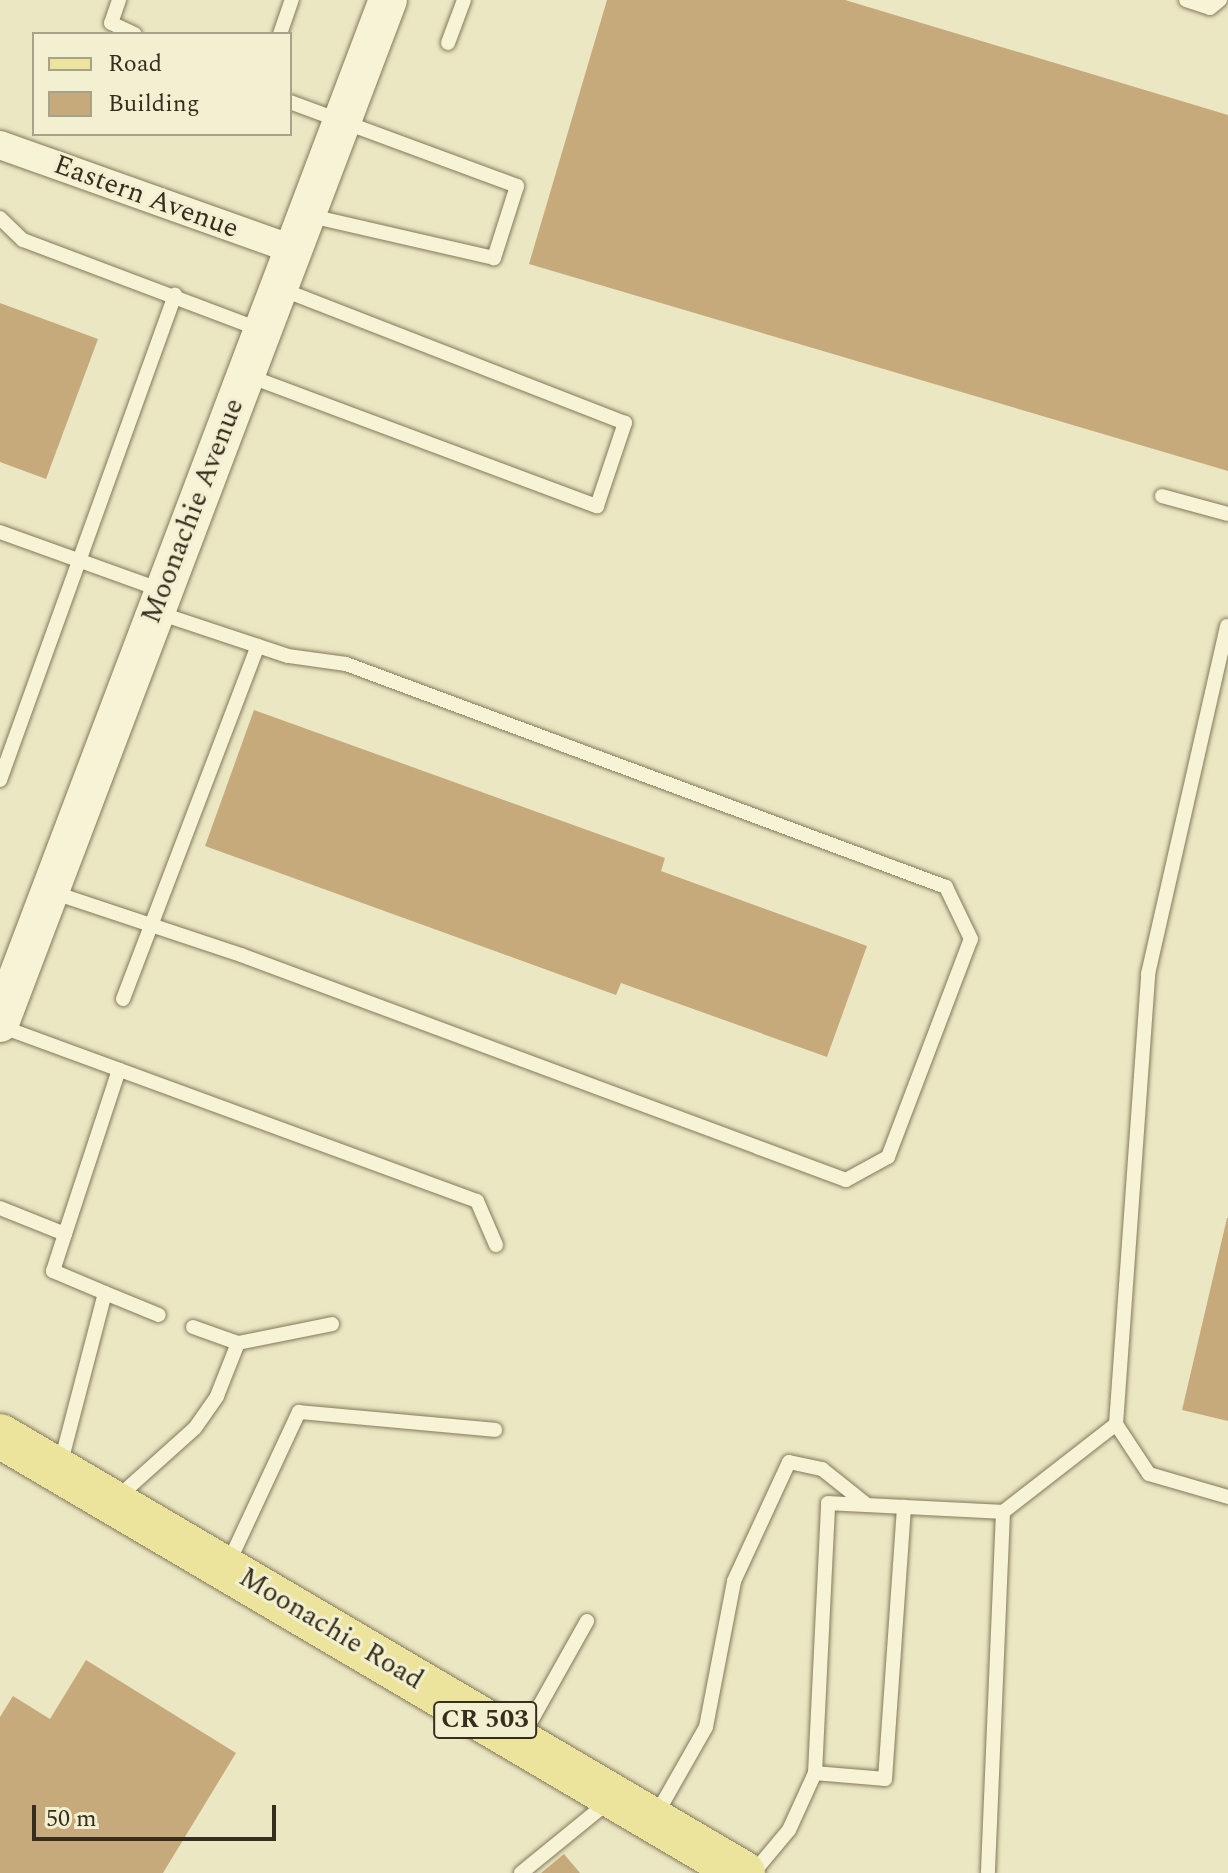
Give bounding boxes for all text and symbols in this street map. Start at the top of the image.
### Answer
legend [32,32,292,136]
text: Road [108,46,162,82]
text: Building [108,86,200,122]
street label: Eastern Avenue [49,148,243,246]
street label: Moonachie Avenue [135,394,251,628]
street label: Moonachie Road [233,1561,429,1697]
road number: CR 503 [433,1698,537,1742]
scale bar [36,1789,280,1839]
text: 50 m [46,1801,97,1837]

